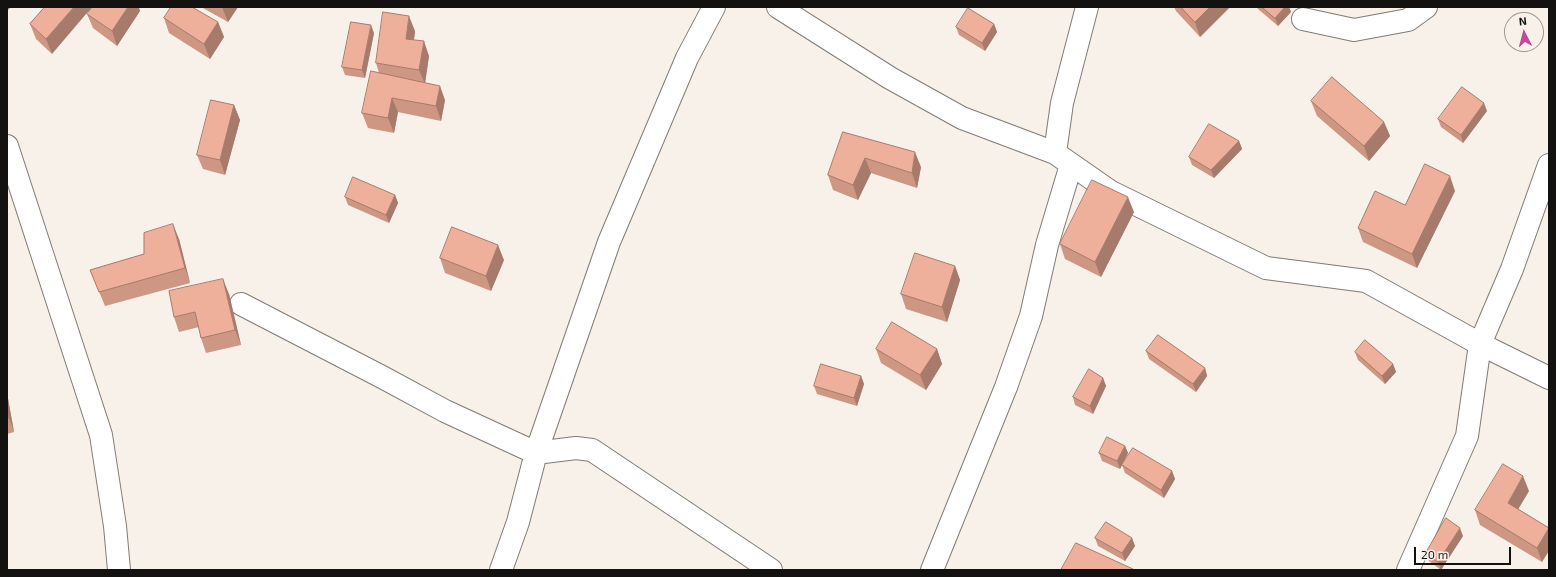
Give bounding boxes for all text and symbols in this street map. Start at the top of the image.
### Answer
north arrow [1504,12,1544,52]
text: N [1518,14,1527,27]
scale bar [1416,539,1513,565]
text: 20 m [1421,547,1448,561]

